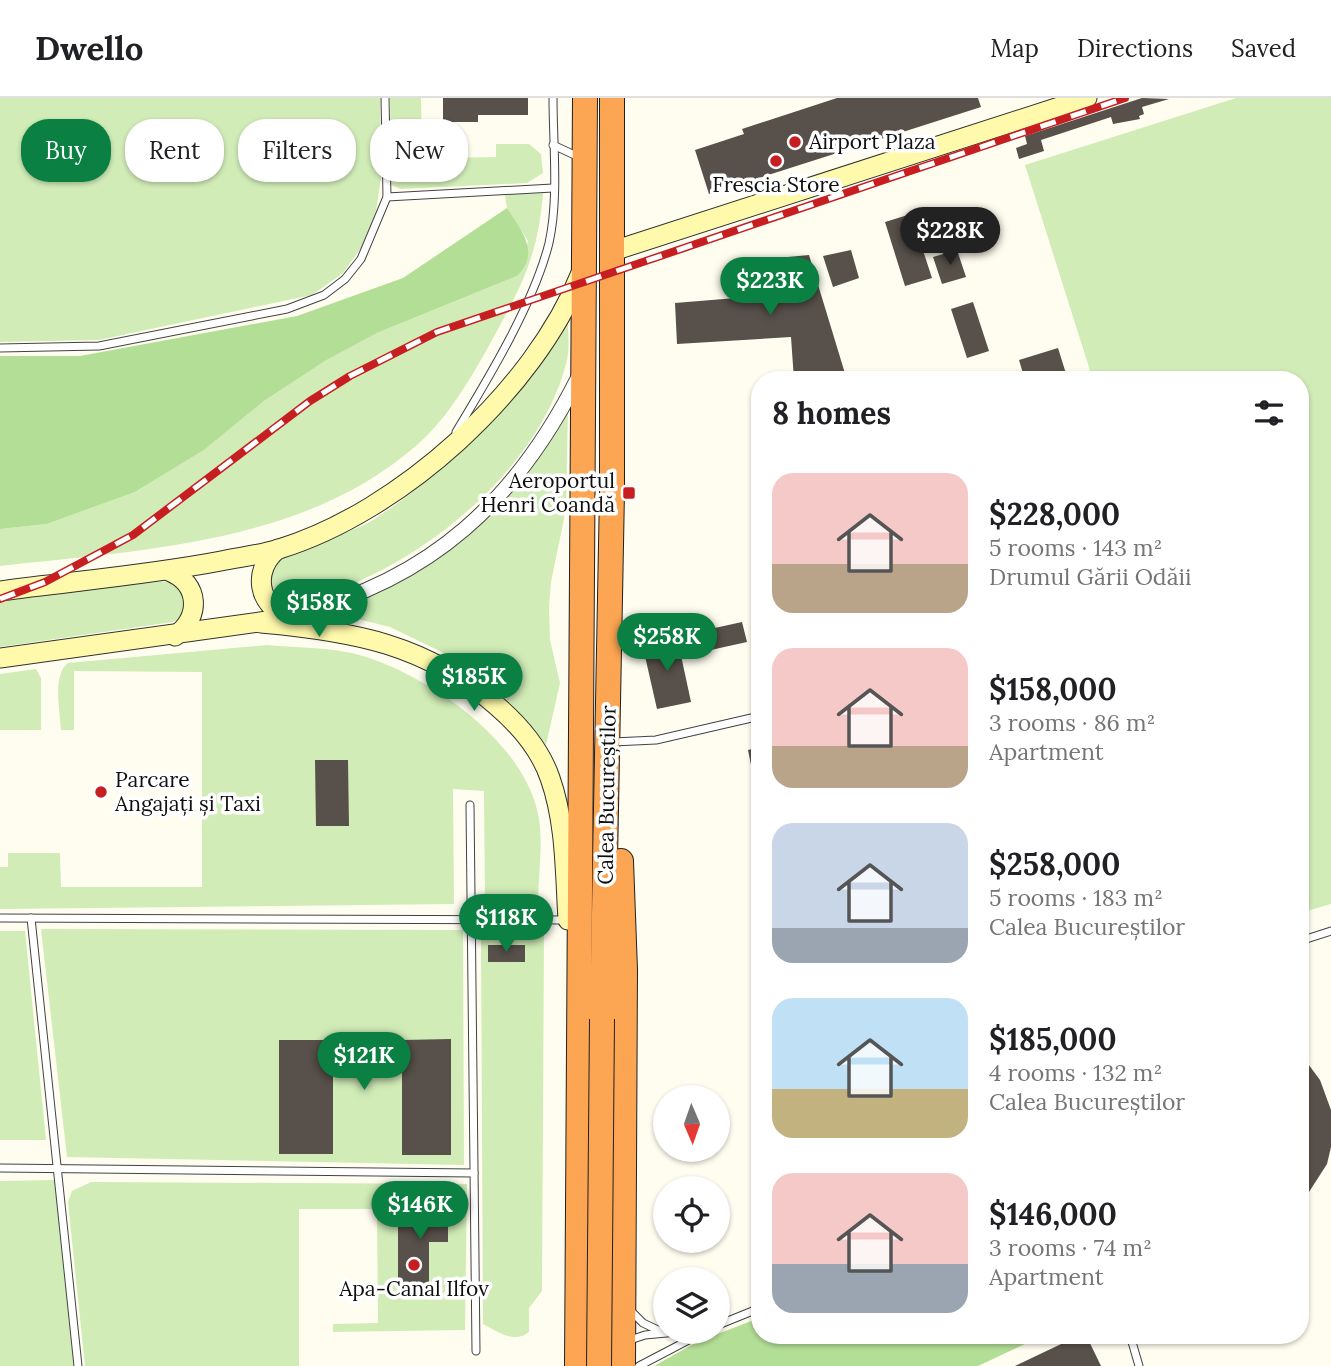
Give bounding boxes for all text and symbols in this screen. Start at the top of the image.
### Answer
text: Dwello [35,27,144,69]
text: Map [990,33,1039,64]
text: Directions [1077,33,1193,64]
text: Saved [1231,33,1296,64]
chip: Buy [21,119,111,182]
chip: Rent [125,119,224,182]
chip: Filters [238,119,356,182]
chip: New [370,119,468,182]
place label: Airport Plaza [808,128,936,155]
marker: Airport Plaza [787,134,803,150]
marker: Frescia Store [768,153,784,169]
place label: Frescia Store [712,171,840,198]
pin: $228K [901,208,999,267]
text: $228K [916,215,984,244]
pin: $223K [721,258,819,317]
text: $223K [736,265,804,294]
text: 8 homes [772,394,891,432]
icon: filters [1250,394,1288,432]
place label: Aeroportul Henri Coandă [480,467,615,518]
marker: Aeroportul Henri Coandă [621,485,637,501]
text: $228,000 [989,495,1120,533]
icon: home [828,501,912,585]
text: 5 rooms · 143 m² [989,533,1162,562]
text: Drumul Gării Odăii [989,562,1191,591]
pin: $158K [270,580,368,639]
text: $158K [287,587,351,616]
pin: $258K [618,614,716,673]
text: $258K [633,621,701,650]
pin: $185K [425,654,523,713]
text: $185K [442,661,506,690]
text: $158,000 [989,670,1116,708]
icon: home [828,676,912,760]
street label: Calea Bucureștilor [591,705,622,885]
text: 3 rooms · 86 m² [989,708,1155,737]
text: Apartment [989,737,1104,766]
place label: Parcare Angajați și Taxi [114,766,261,817]
marker: Parcare Angajați și Taxi [93,784,109,800]
text: $258,000 [989,845,1120,883]
icon: home [828,851,912,935]
text: 5 rooms · 183 m² [989,883,1163,912]
pin: $118K [457,894,555,954]
text: $118K [475,902,537,931]
text: Calea Bucureștilor [989,912,1185,941]
text: $185,000 [989,1020,1116,1058]
icon: home [828,1026,912,1110]
pin: $121K [315,1032,413,1092]
text: $121K [334,1040,394,1069]
text: 4 rooms · 132 m² [989,1058,1162,1087]
north arrow [653,1085,730,1162]
map controls [653,1085,730,1344]
text: Calea Bucureștilor [989,1087,1185,1116]
button: locate [653,1176,730,1253]
pin: $146K [371,1182,469,1241]
text: $146K [387,1189,453,1218]
text: $146,000 [989,1195,1117,1233]
icon: home [828,1201,912,1285]
text: 3 rooms · 74 m² [989,1233,1152,1262]
marker: Apa-Canal Ilfov [406,1257,422,1273]
text: Apartment [989,1262,1104,1291]
button: layers [653,1267,730,1344]
place label: Apa-Canal Ilfov [338,1275,489,1302]

